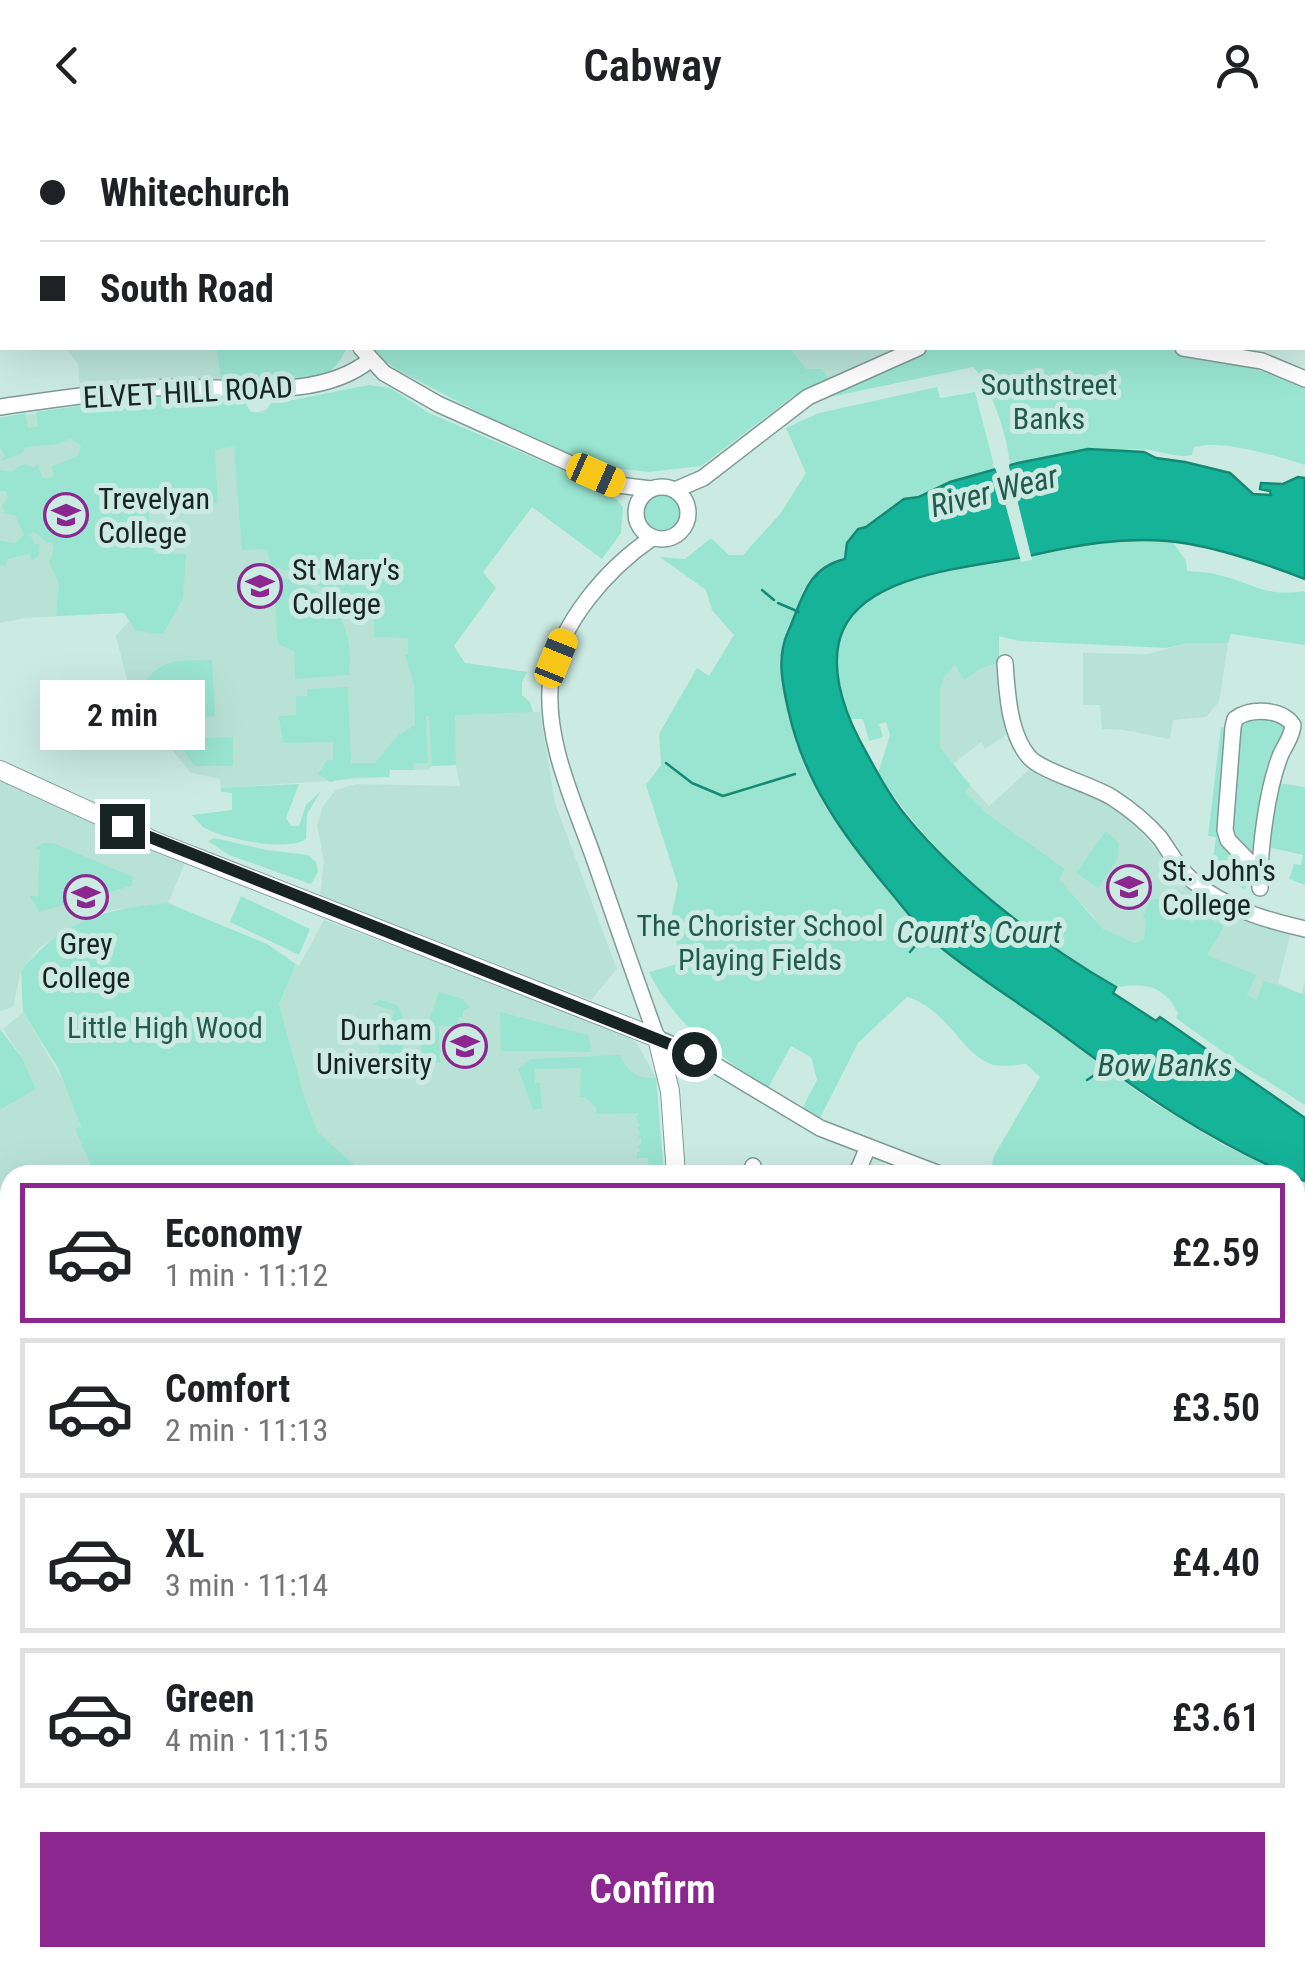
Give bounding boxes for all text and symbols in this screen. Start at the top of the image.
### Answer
icon: back [40,38,95,93]
icon: person [1210,38,1265,93]
text: Cabway [583,39,722,92]
text: Whitechurch [100,171,290,215]
text: South Road [100,267,274,311]
park label: Southstreet Banks [981,367,1117,436]
street label: ELVET HILL ROAD [82,369,294,415]
car [562,449,630,501]
water label: River Wear [926,456,1063,525]
place label: Trevelyan College [98,481,210,550]
school or university icon: Trevelyan College [43,492,89,538]
place label: St Mary's College [292,552,400,621]
school or university icon: St Mary's College [237,563,283,609]
car [531,625,581,691]
callout: 2 min [39,681,204,751]
text: 2 min [87,696,158,734]
route end [100,804,145,849]
place label: St. John's College [1162,853,1276,922]
school or university icon: St. John's College [1106,864,1152,910]
school or university icon: Grey College [63,874,109,920]
park label: The Chorister School Playing Fields [636,908,884,977]
water label: Count's Court [896,913,1063,951]
place label: Grey College [42,926,130,995]
park label: Little High Wood [67,1010,263,1045]
place label: Durham University [316,1012,432,1081]
school or university icon: Durham University [442,1023,488,1069]
route start [672,1032,717,1077]
water label: Bow Banks [1098,1046,1232,1084]
icon: car [45,1208,135,1298]
text: Economy [165,1212,302,1256]
text: £2.59 [1172,1231,1260,1275]
text: 1 min · 11:12 [165,1256,328,1294]
icon: car [45,1363,135,1453]
text: Comfort [165,1367,290,1411]
text: £3.50 [1172,1386,1260,1430]
text: 2 min · 11:13 [165,1411,328,1449]
icon: car [45,1518,135,1608]
text: XL [165,1522,204,1566]
text: £4.40 [1172,1541,1260,1585]
text: 3 min · 11:14 [165,1566,328,1604]
icon: car [45,1673,135,1763]
text: Green [165,1677,255,1721]
text: £3.61 [1172,1696,1260,1740]
text: 4 min · 11:15 [165,1721,328,1759]
button: Confirm [40,1832,1265,1947]

